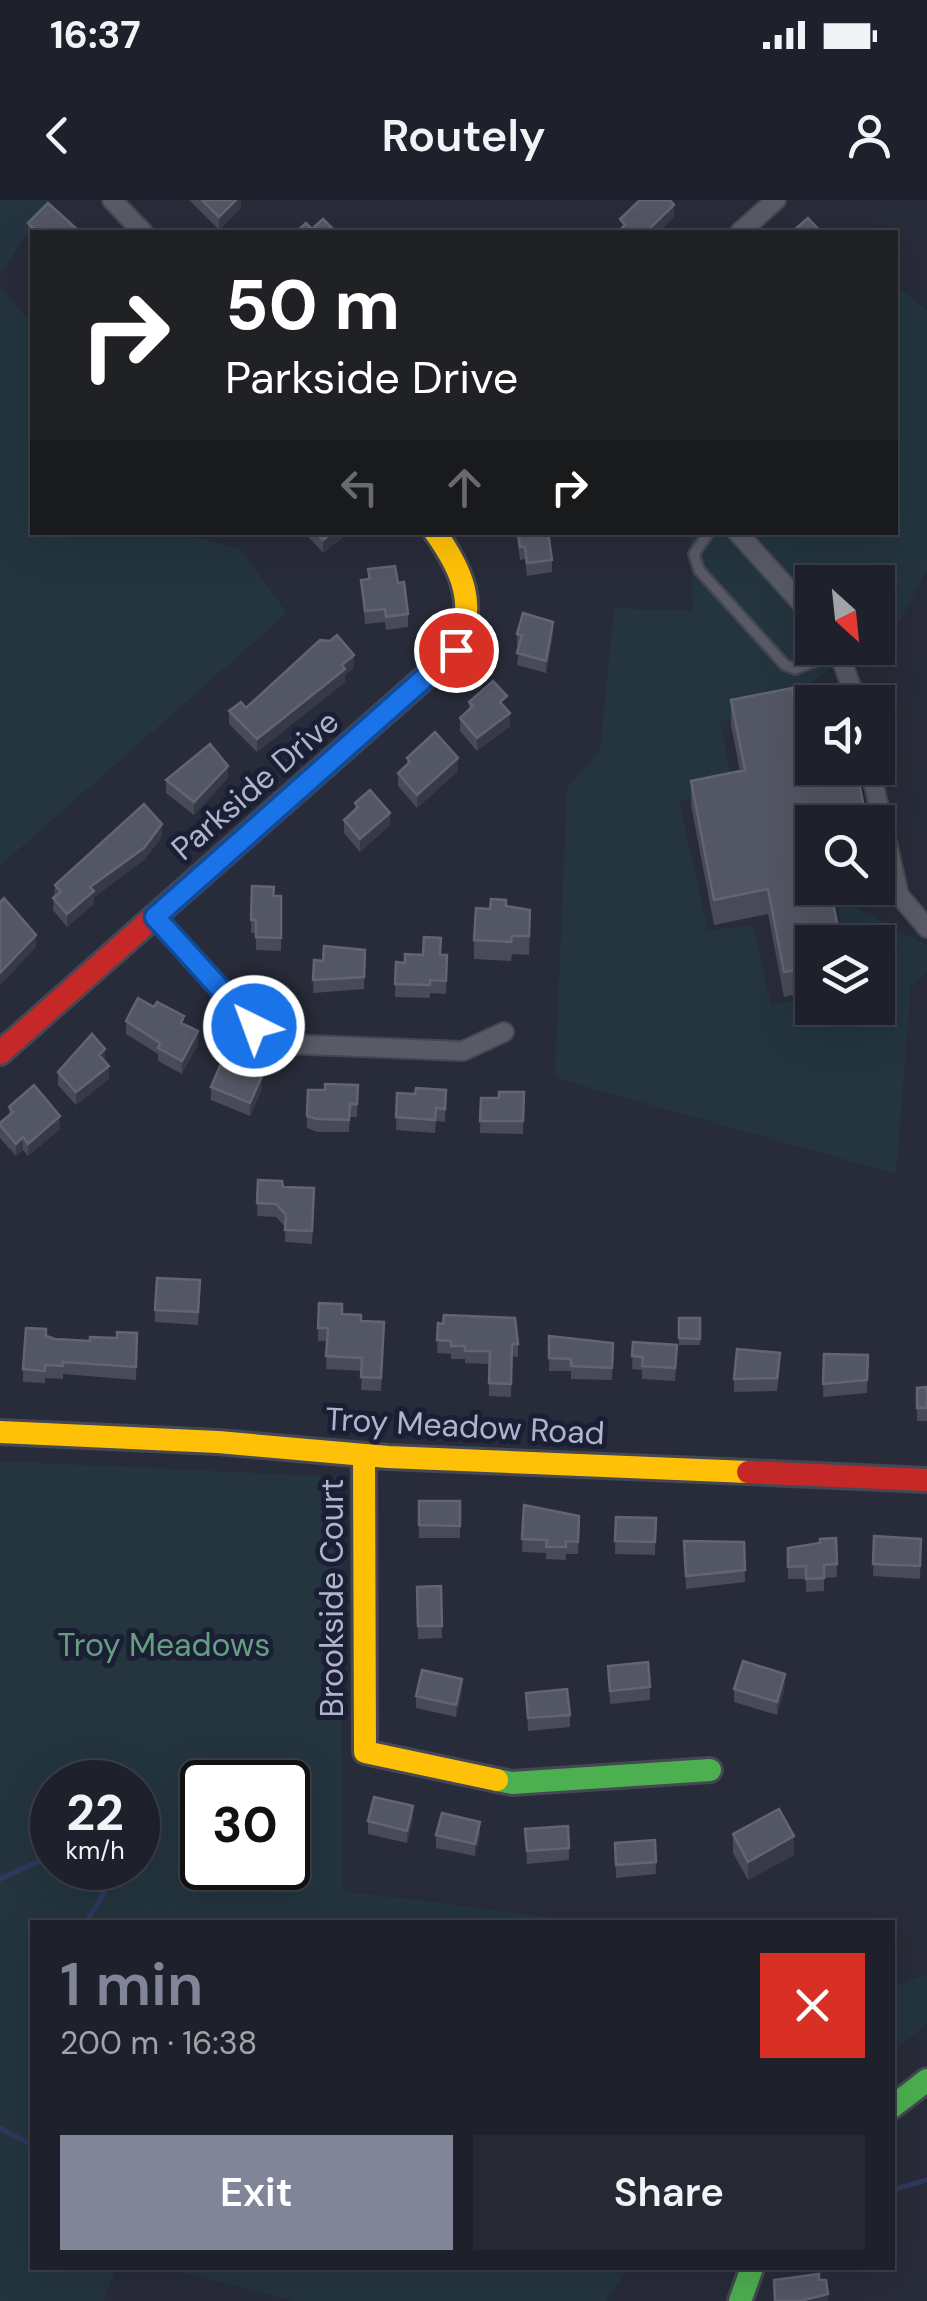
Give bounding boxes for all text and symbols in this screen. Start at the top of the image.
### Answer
text: 16:37 [50,10,141,60]
text: Routely [382,106,545,165]
icon: back [30,108,85,163]
icon: person [842,108,897,163]
text: 50 m [225,260,400,351]
icon: right [60,270,190,400]
text: Parkside Drive [225,348,518,407]
icon: left [332,460,387,515]
icon: ahead [437,460,492,515]
icon: right [542,460,597,515]
north arrow [795,565,895,665]
map controls [795,565,895,1025]
pin [414,608,499,693]
icon: arrive [429,623,484,678]
button: sound [795,685,895,785]
street label: Parkside Drive [163,701,347,869]
button: search [795,805,895,905]
button: layers [795,925,895,1025]
position arrow [202,974,306,1078]
street label: Troy Meadow Road [324,1398,606,1454]
street label: Brookside Court [311,1479,353,1717]
park label: Troy Meadows [58,1624,270,1666]
speed limit sign: 30 [180,1760,310,1890]
text: 22 [66,1780,124,1846]
text: km/h [65,1834,125,1867]
text: 1 min [60,1945,203,2024]
button: close [760,1953,865,2058]
text: 200 m · 16:38 [60,2022,257,2064]
button: Exit [60,2135,453,2250]
button: Share [473,2135,865,2250]

